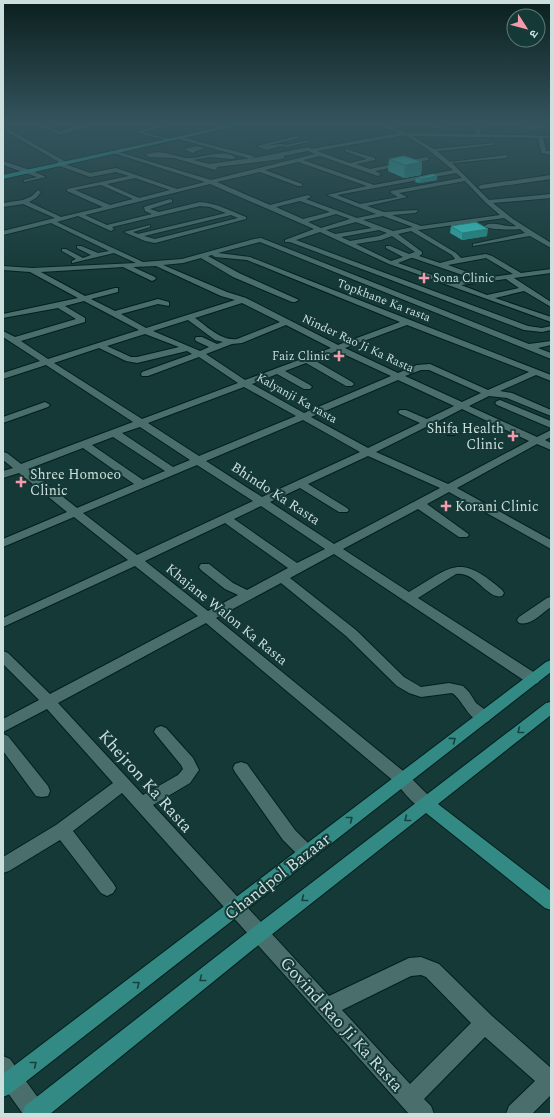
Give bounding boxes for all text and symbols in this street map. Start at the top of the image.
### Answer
north arrow [506,8,546,48]
text: उ [525,26,542,42]
place label: Sona Clinic [433,269,495,288]
marker: Sona Clinic [418,272,430,284]
street label: Topkhane Ka rasta [334,274,434,327]
street label: Ninder Rao Ji Ka Rasta [299,309,417,378]
place label: Faiz Clinic [272,347,330,366]
marker: Faiz Clinic [333,350,345,362]
street label: Kalyanji Ka rasta [253,368,341,429]
place label: Shifa Health Clinic [427,418,504,455]
marker: Shifa Health Clinic [507,430,519,442]
street label: Bhindo Ka Rasta [227,457,325,530]
place label: Shree Homoeo Clinic [30,464,121,501]
marker: Shree Homoeo Clinic [15,476,27,488]
place label: Korani Clinic [455,496,539,517]
marker: Korani Clinic [440,500,452,512]
street label: Khajane Walon Ka Rasta [161,558,292,670]
street label: Khejron Ka Rasta [92,724,199,840]
one-way arrow [518,726,525,733]
one-way arrow [449,737,456,744]
one-way arrow [404,815,411,822]
one-way arrow [346,817,353,824]
street label: Chandpol Bazaar [219,827,337,927]
one-way arrow [302,894,309,901]
street label: Govind Rao Ji Ka Rasta [273,951,410,1099]
one-way arrow [199,975,206,982]
one-way arrow [132,982,139,989]
one-way arrow [29,1061,36,1068]

